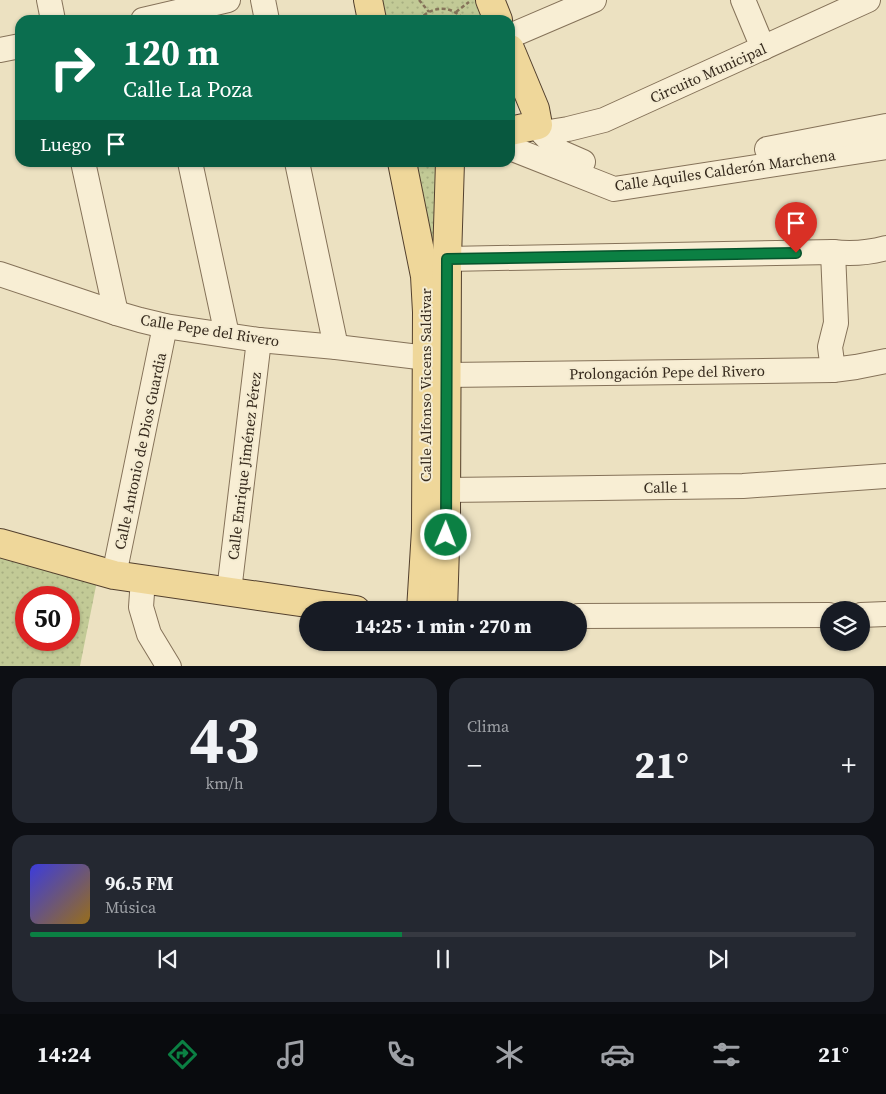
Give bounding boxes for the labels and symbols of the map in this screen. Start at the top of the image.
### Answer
street label: Circuito Municipal [647,38,770,108]
street label: Calle Aquiles Calderón Marchena [613,144,837,196]
pin [775,202,817,253]
street label: Calle Alfonso Vicens Saldivar [415,287,436,482]
street label: Calle Pepe del Rivero [139,309,281,351]
street label: Calle Antonio de Dios Guardia [109,350,171,551]
street label: Prolongación Pepe del Rivero [569,360,765,384]
street label: Calle Enrique Jiménez Pérez [222,371,266,561]
street label: Calle 1 [643,476,689,498]
position arrow [419,508,471,560]
speed limit sign: 50 [15,586,80,651]

